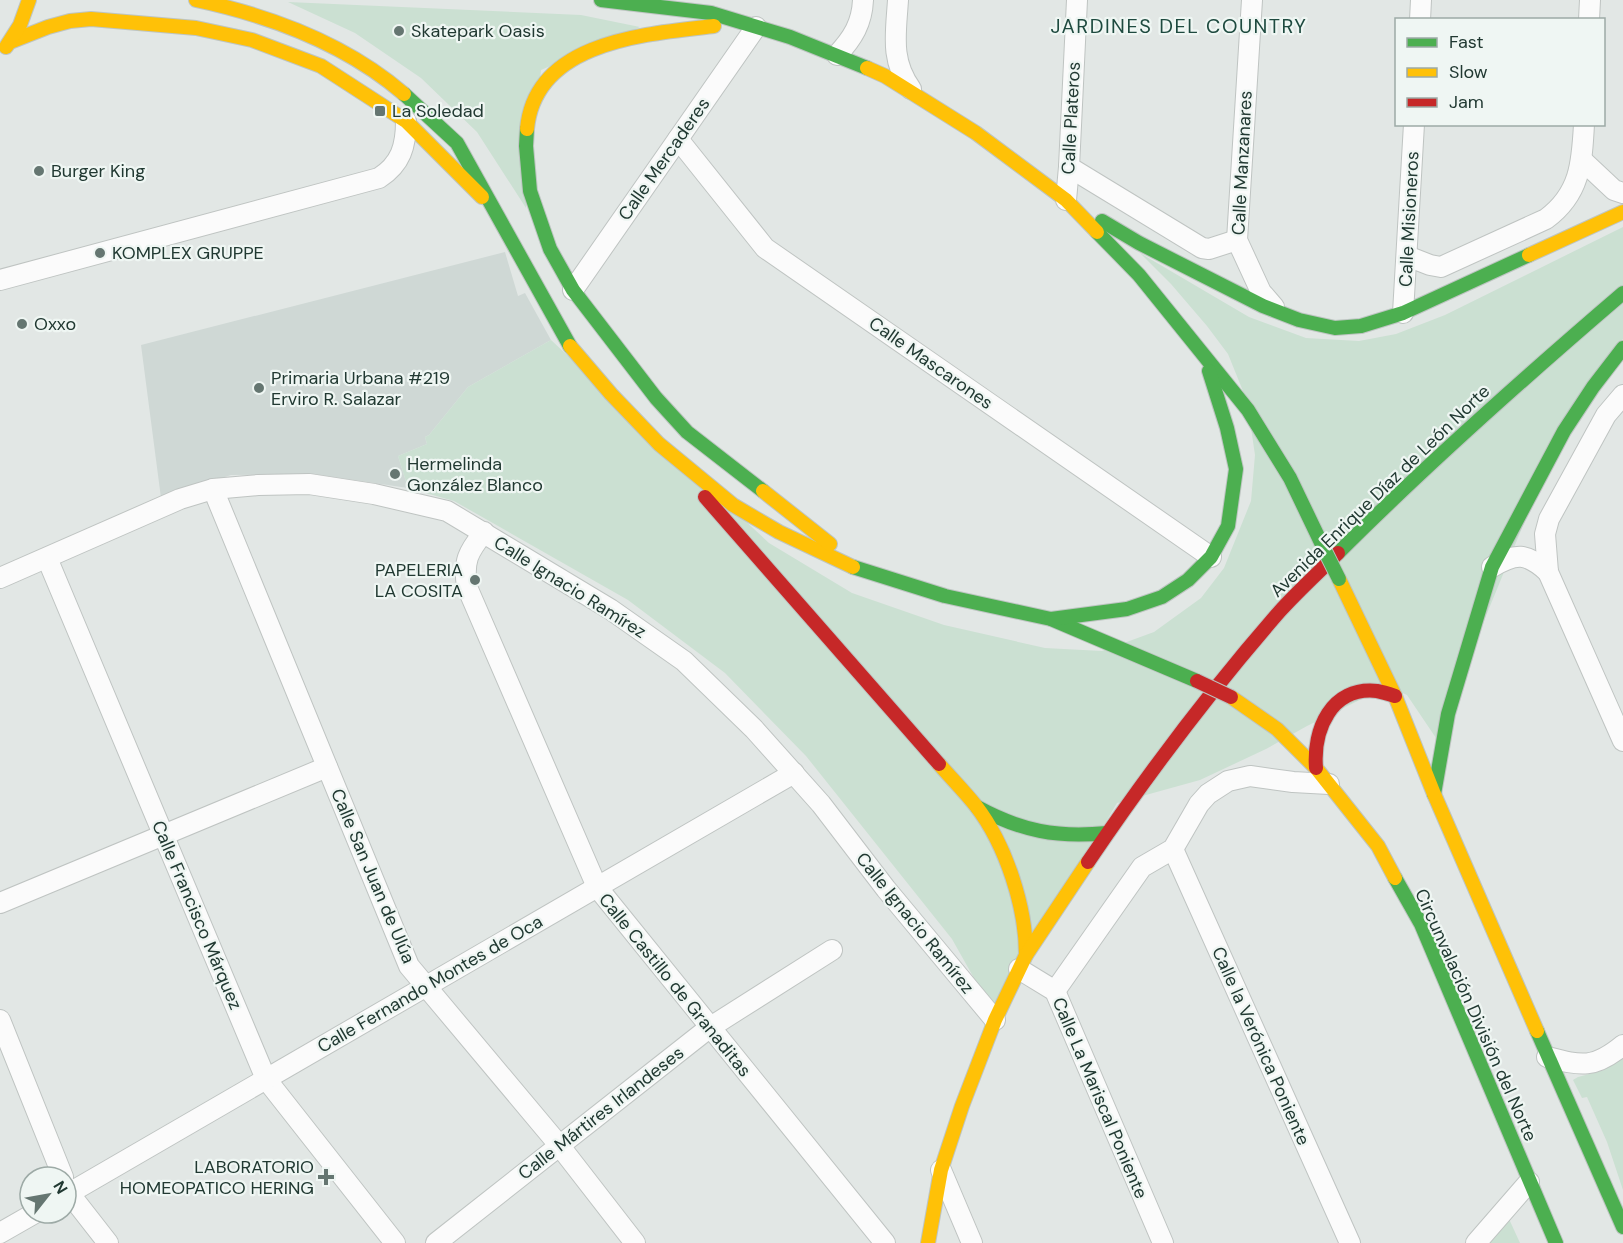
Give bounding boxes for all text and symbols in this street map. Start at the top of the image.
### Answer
district label: JARDINES DEL COUNTRY [1051,13,1307,39]
legend [1395,18,1605,126]
place label: Skatepark Oasis [411,19,545,43]
marker: Skatepark Oasis [392,24,406,38]
text: Fast [1449,30,1484,54]
text: Slow [1449,60,1488,84]
street label: Calle Plateros [1056,61,1086,175]
street label: Calle Manzanares [1226,90,1258,236]
text: Jam [1449,90,1484,114]
street label: Calle Mercaderes [613,93,715,225]
place label: La Soledad [392,99,484,123]
marker: La Soledad [373,104,387,118]
street label: Calle Misioneros [1393,151,1425,287]
place label: Burger King [51,159,145,183]
marker: Burger King [32,164,46,178]
place label: KOMPLEX GRUPPE [112,241,264,265]
marker: KOMPLEX GRUPPE [93,246,107,260]
street label: Calle Mascarones [864,311,998,415]
place label: Oxxo [34,312,76,336]
marker: Oxxo [15,317,29,331]
place label: Primaria Urbana #219 Erviro R. Salazar [271,366,450,411]
street label: Avenida Enrique Díaz de León Norte [1265,379,1495,603]
marker: Primaria Urbana #219 Erviro R. Salazar [252,381,266,395]
place label: Hermelinda González Blanco [407,452,543,497]
marker: Hermelinda González Blanco [388,467,402,481]
street label: Calle Ignacio Ramírez [489,530,651,644]
place label: PAPELERIA LA COSITA [375,558,463,603]
marker: PAPELERIA LA COSITA [468,573,482,587]
street label: Calle San Juan de Ulúa [325,785,421,967]
street label: Calle Francisco Márquez [146,817,248,1013]
street label: Calle Ignacio Ramírez [851,847,979,999]
street label: Circunvalación División del Norte [1409,885,1543,1145]
street label: Calle Castillo de Granaditas [593,888,757,1082]
street label: Calle Fernando Montes de Oca [313,910,547,1058]
street label: Calle la Verónica Poniente [1206,943,1316,1149]
street label: Calle La Mariscal Poniente [1047,994,1153,1202]
street label: Calle Mártires Irlandeses [513,1041,689,1185]
place label: LABORATORIO HOMEOPATICO HERING [120,1155,314,1200]
north arrow [18,1165,78,1225]
marker: LABORATORIO HOMEOPATICO HERING [319,1170,333,1184]
text: N [48,1177,72,1198]

